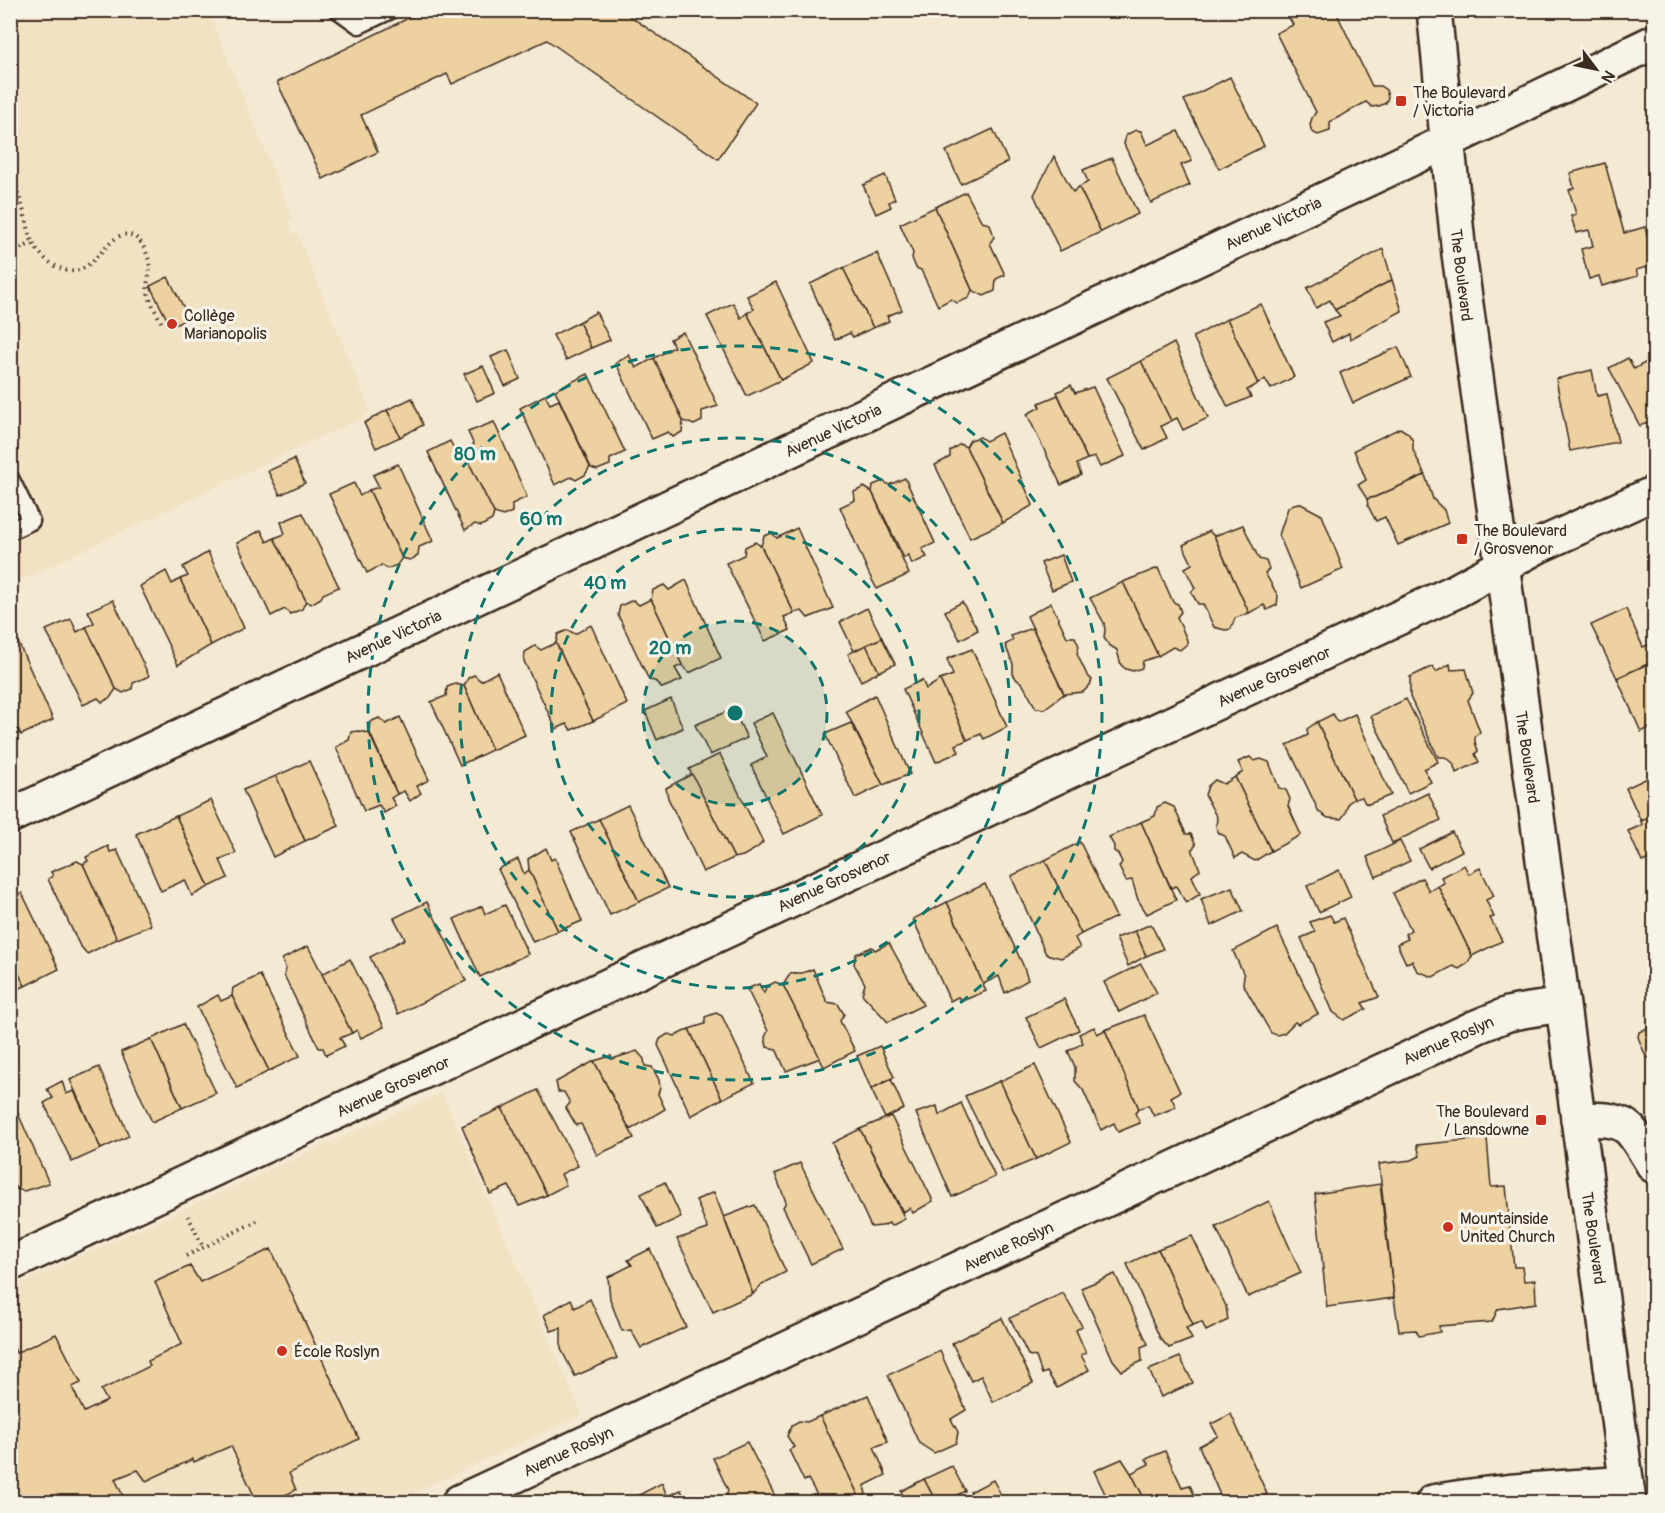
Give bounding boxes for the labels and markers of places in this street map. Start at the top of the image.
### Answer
place label: The Boulevard / Victoria [1413,83,1506,121]
marker: The Boulevard / Victoria [1394,94,1408,108]
place label: Collège Marianopolis [184,306,267,344]
marker: Collège Marianopolis [165,317,179,331]
place label: The Boulevard / Grosvenor [1474,521,1567,559]
marker: The Boulevard / Grosvenor [1455,532,1469,546]
centre of rings [725,703,745,723]
place label: The Boulevard / Lansdowne [1436,1102,1529,1140]
marker: The Boulevard / Lansdowne [1534,1113,1548,1127]
place label: Mountainside United Church [1460,1209,1555,1247]
marker: Mountainside United Church [1441,1220,1455,1234]
place label: École Roslyn [294,1342,380,1362]
marker: École Roslyn [275,1344,289,1358]

